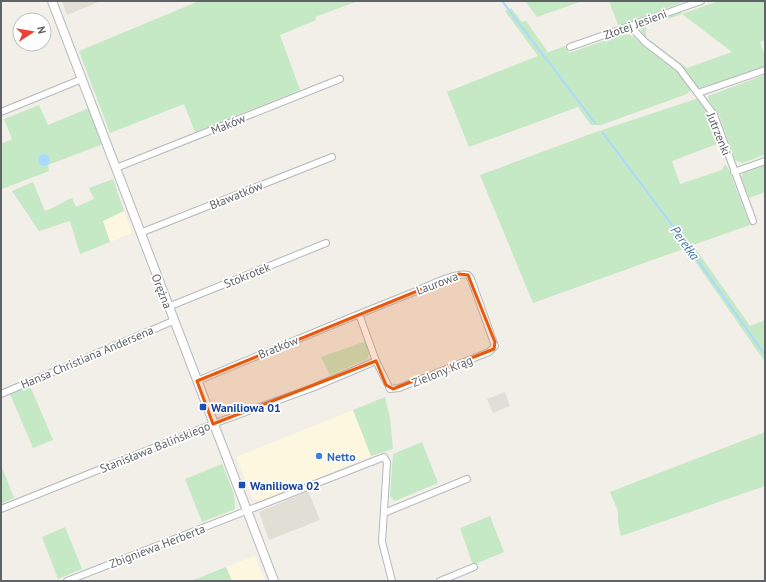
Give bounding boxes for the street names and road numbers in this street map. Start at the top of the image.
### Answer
street label: Złotej Jesieni [601,6,669,42]
street label: Jutrzenki [703,109,734,158]
street label: Maków [208,110,248,138]
street label: Bławatków [207,177,265,212]
street label: Stokrotek [222,259,273,291]
street label: Laurowa [414,268,460,298]
street label: Orężna [149,271,175,311]
street label: Hansa Christiana Andersena [18,322,156,392]
street label: Bratków [256,332,300,362]
street label: Zielony Krąg [409,352,475,390]
street label: Stanisława Balińskiego [98,418,212,476]
street label: Zbigniewa Herberta [107,521,207,571]

